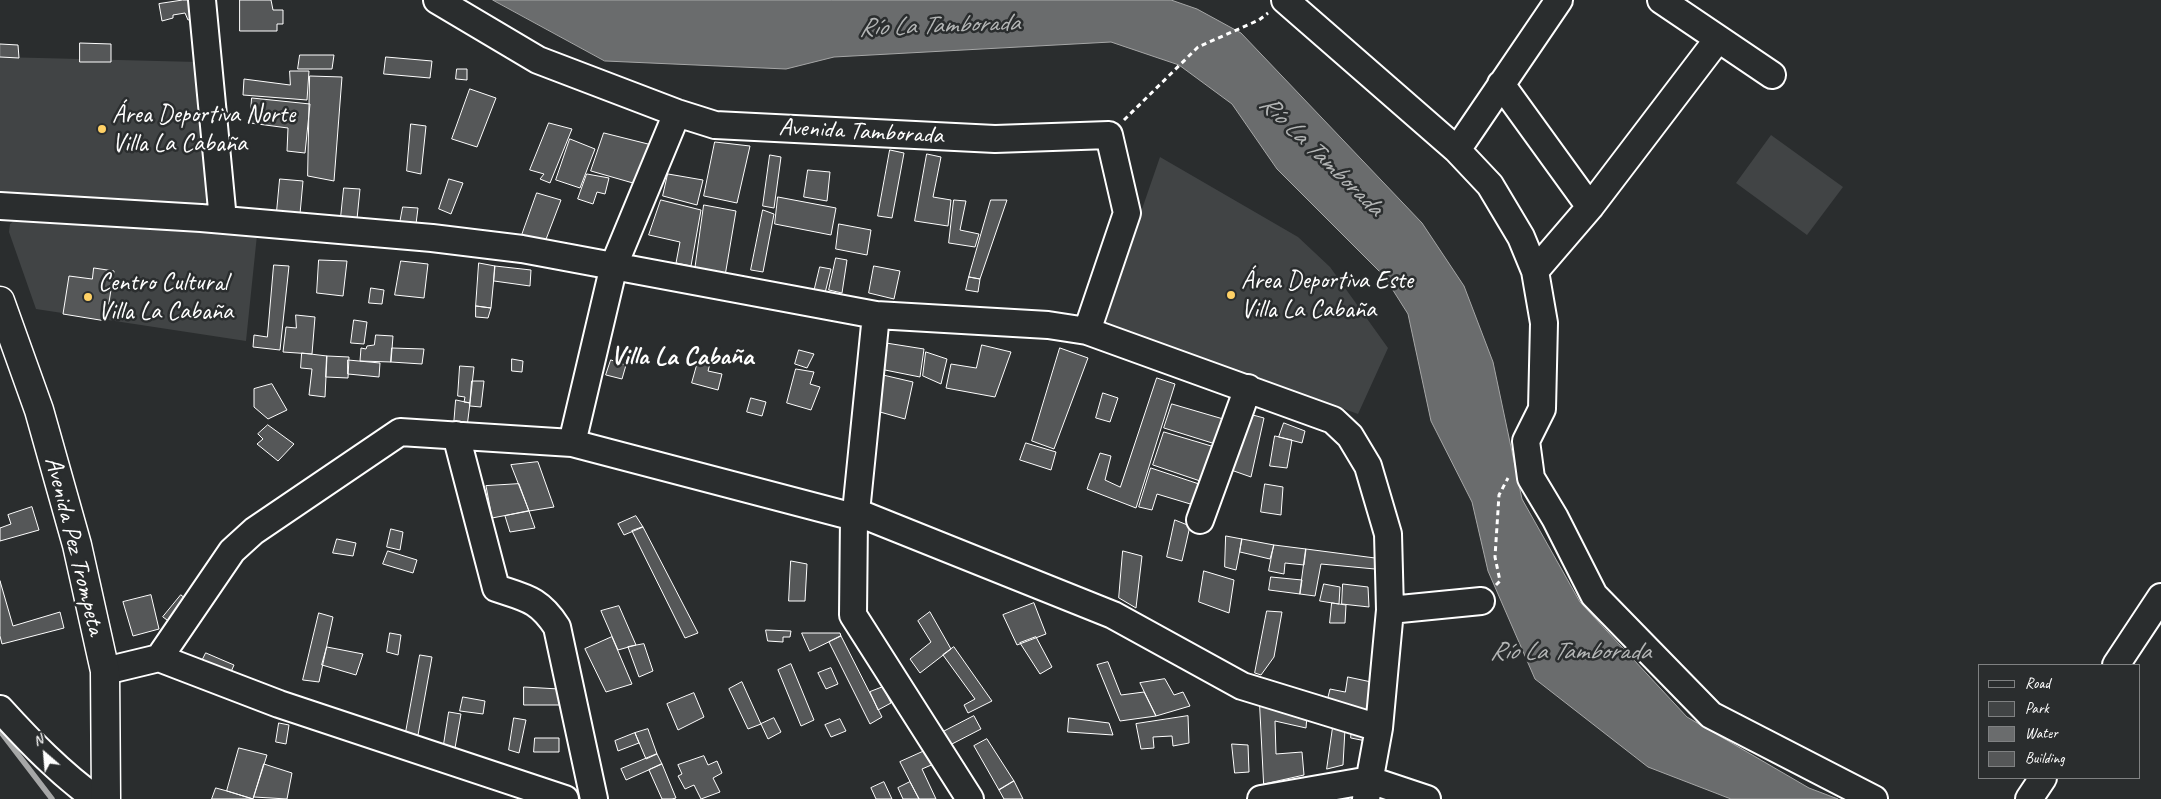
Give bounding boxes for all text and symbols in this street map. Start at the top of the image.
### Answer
water label: Río La Tamborada [858,8,1020,44]
water label: Río La Tamborada [1252,89,1390,223]
place label: Área Deportiva Norte Villa La Cabaña [112,100,295,159]
street label: Avenida Tamborada [778,113,944,151]
marker: Área Deportiva Norte Villa La Cabaña [96,123,108,135]
place label: Área Deportiva Este Villa La Cabaña [1241,266,1413,325]
place label: Centro Cultural Villa La Cabaña [98,268,233,327]
marker: Área Deportiva Este Villa La Cabaña [1225,289,1237,301]
marker: Centro Cultural Villa La Cabaña [82,291,94,303]
district label: Villa La Cabaña [611,341,753,373]
street label: Avenida Pez Trompeta [37,454,111,638]
water label: Río La Tamborada [1490,636,1650,668]
legend [1978,664,2141,779]
text: Road [2025,674,2050,693]
text: Park [2025,699,2049,718]
text: Water [2025,724,2058,743]
north arrow [20,729,70,779]
text: N [30,731,46,750]
text: Building [2025,749,2064,768]

